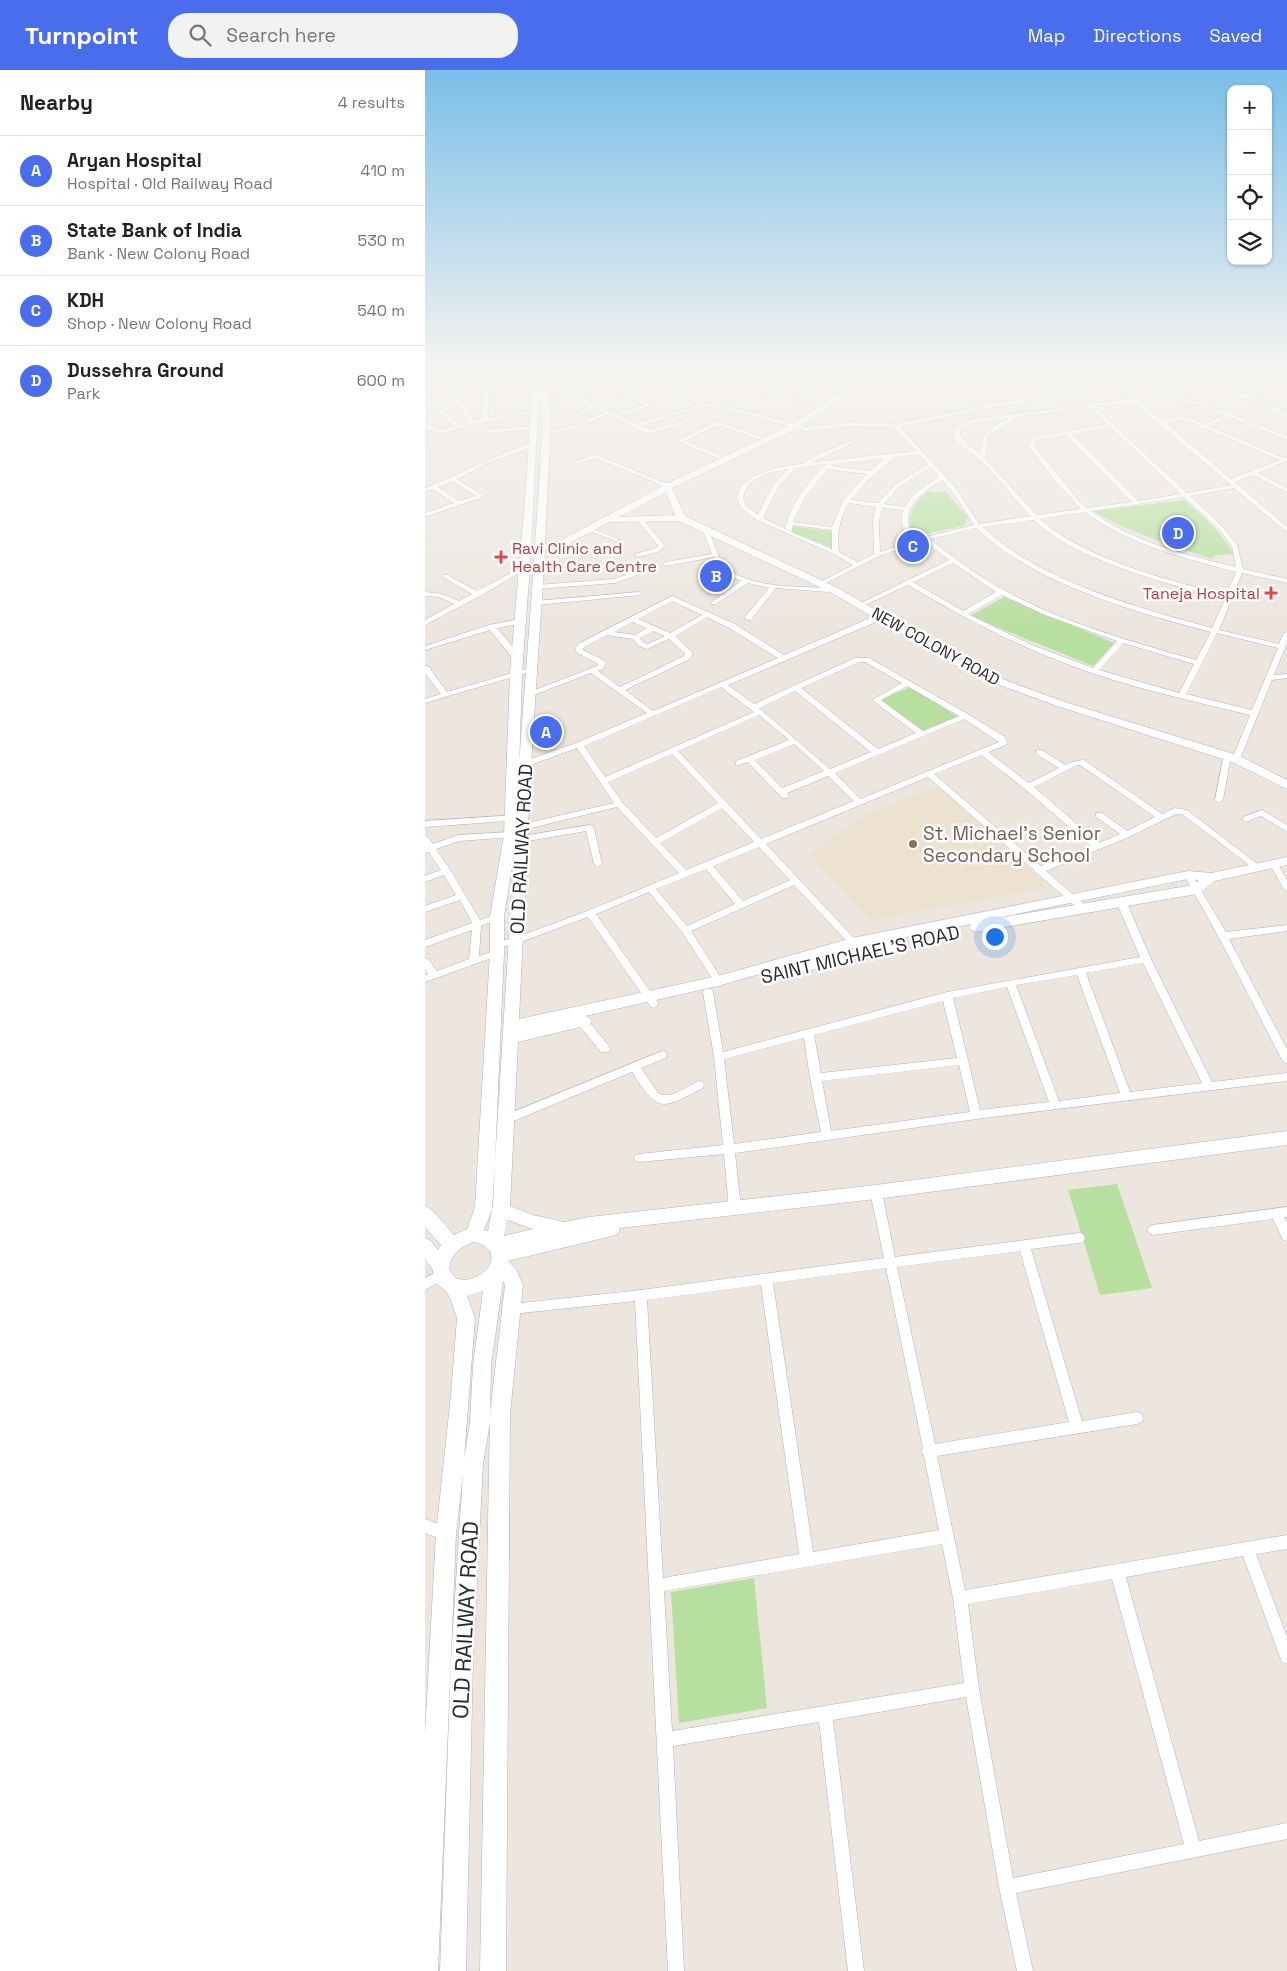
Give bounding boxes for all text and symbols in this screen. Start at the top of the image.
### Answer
search box [168,13,518,58]
text: Turnpoint [25,20,138,51]
icon: search [186,21,214,49]
text: Search here [226,23,336,48]
text: Map [1028,24,1065,47]
text: Directions [1093,24,1182,47]
text: Saved [1210,24,1262,47]
map controls [1227,85,1272,265]
button: + [1227,85,1272,130]
text: Nearby [20,89,93,116]
text: 4 results [338,92,405,113]
button: − [1227,130,1272,175]
text: Aryan Hospital [67,148,202,173]
text: A [31,160,41,181]
text: 410 m [361,160,405,181]
text: Hospital · Old Railway Road [67,173,273,194]
button: locate [1227,175,1272,220]
text: State Bank of India [67,218,242,243]
button: layers [1227,220,1272,265]
text: B [31,230,41,251]
text: 530 m [358,230,405,251]
text: Bank · New Colony Road [67,243,250,264]
text: KDH [67,288,104,313]
text: C [31,300,41,321]
text: 540 m [357,300,405,321]
text: Shop · New Colony Road [67,313,252,334]
text: Dussehra Ground [67,358,224,383]
text: D [31,370,41,391]
text: 600 m [357,370,405,391]
text: Park [67,383,100,404]
pin: D [1162,514,1194,552]
pin: C [897,527,929,565]
place label: Ravi Clinic and Health Care Centre [512,538,657,577]
marker: Ravi Clinic and Health Care Centre [494,550,508,564]
pin: B [700,557,732,595]
place label: Taneja Hospital [1143,583,1260,604]
marker: Taneja Hospital [1264,586,1278,600]
street label: NEW COLONY ROAD [868,603,1004,690]
pin: A [530,713,562,751]
street label: OLD RAILWAY ROAD [505,763,538,935]
place label: St. Michael's Senior Secondary School [923,821,1101,868]
marker: St. Michael's Senior Secondary School [907,838,919,850]
street label: SAINT MICHAEL'S ROAD [758,919,962,990]
your location [982,924,1008,950]
street label: OLD RAILWAY ROAD [446,1521,484,1719]

